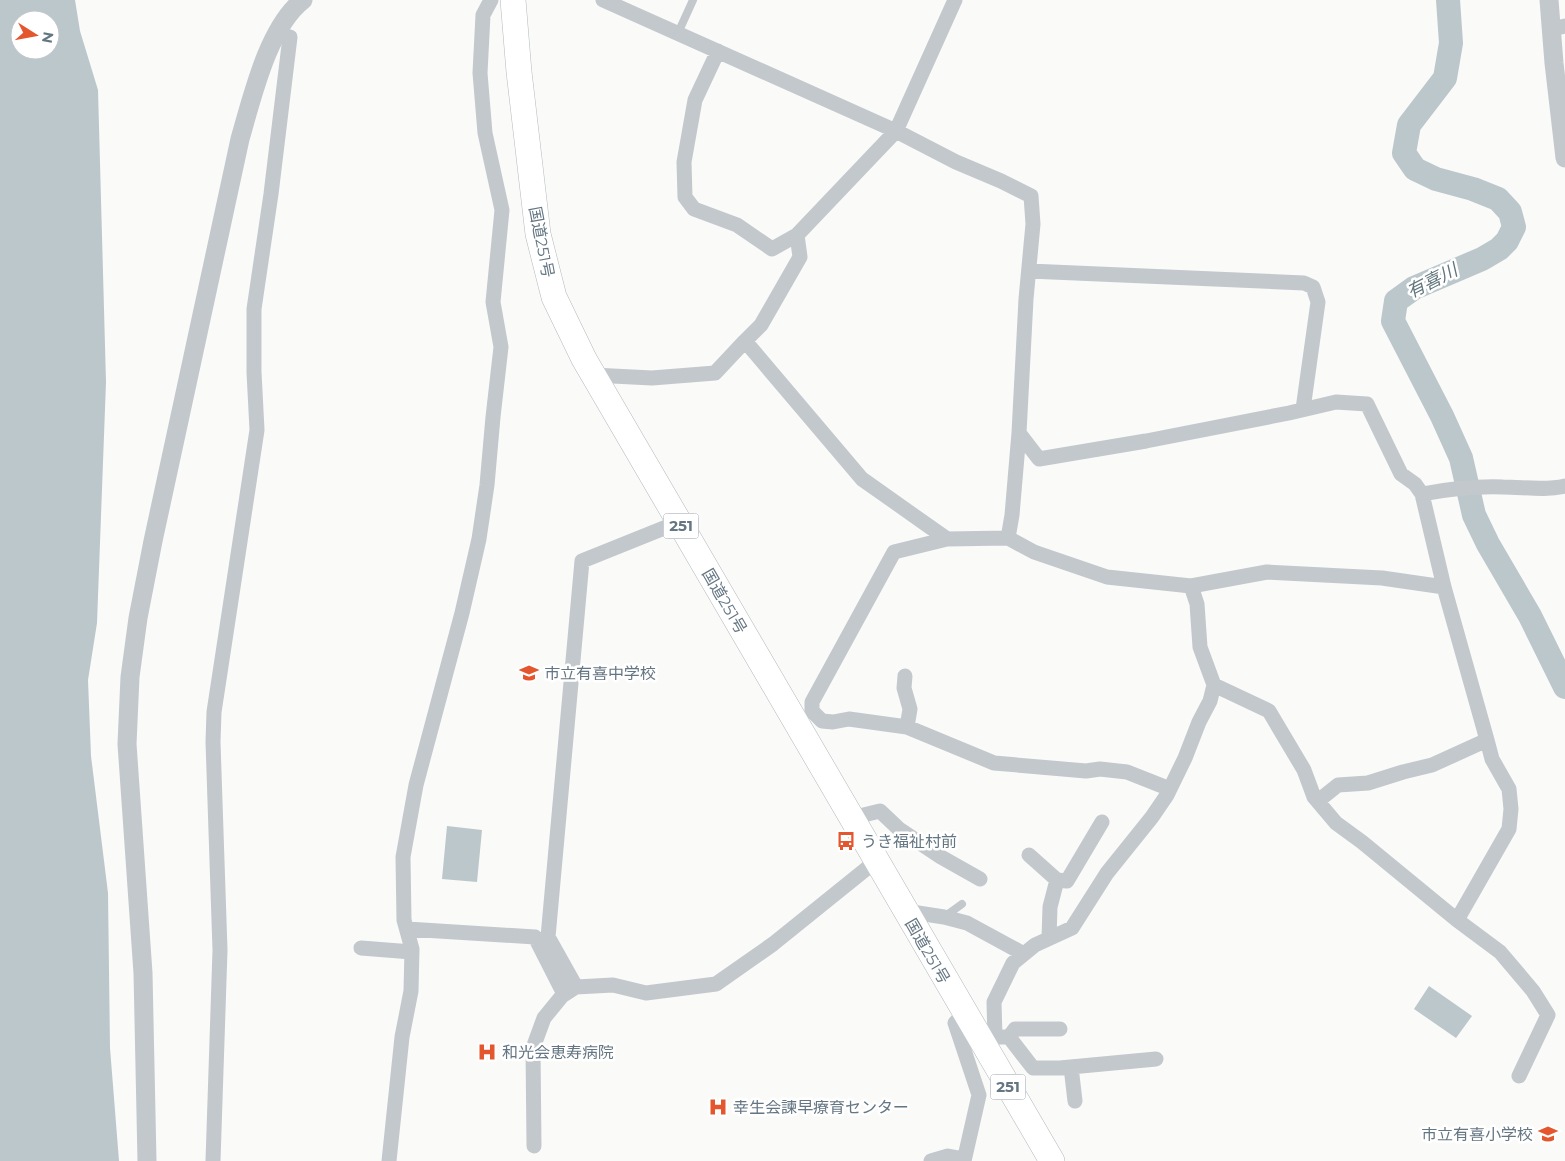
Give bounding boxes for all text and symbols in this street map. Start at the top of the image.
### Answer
north arrow [10,10,60,60]
text: N [38,30,58,45]
street label: 国道251号 [525,205,558,279]
water label: 有喜川 [1403,258,1463,303]
road number: 251 [664,514,698,538]
street label: 国道251号 [698,565,751,637]
school or university icon: 市立有喜中学校 [518,662,540,684]
place label: 市立有喜中学校 [544,664,656,683]
bus stop icon: うき福祉村前 [835,830,857,852]
place label: うき福祉村前 [861,832,957,851]
street label: 国道251号 [901,915,954,987]
hospital icon: 和光会恵寿病院 [476,1041,498,1063]
place label: 和光会恵寿病院 [502,1043,614,1062]
road number: 251 [990,1074,1026,1100]
hospital icon: 幸生会諫早療育センター [707,1096,729,1118]
place label: 幸生会諫早療育センター [733,1098,909,1117]
school or university icon: 市立有喜小学校 [1537,1123,1559,1145]
place label: 市立有喜小学校 [1421,1125,1533,1144]

